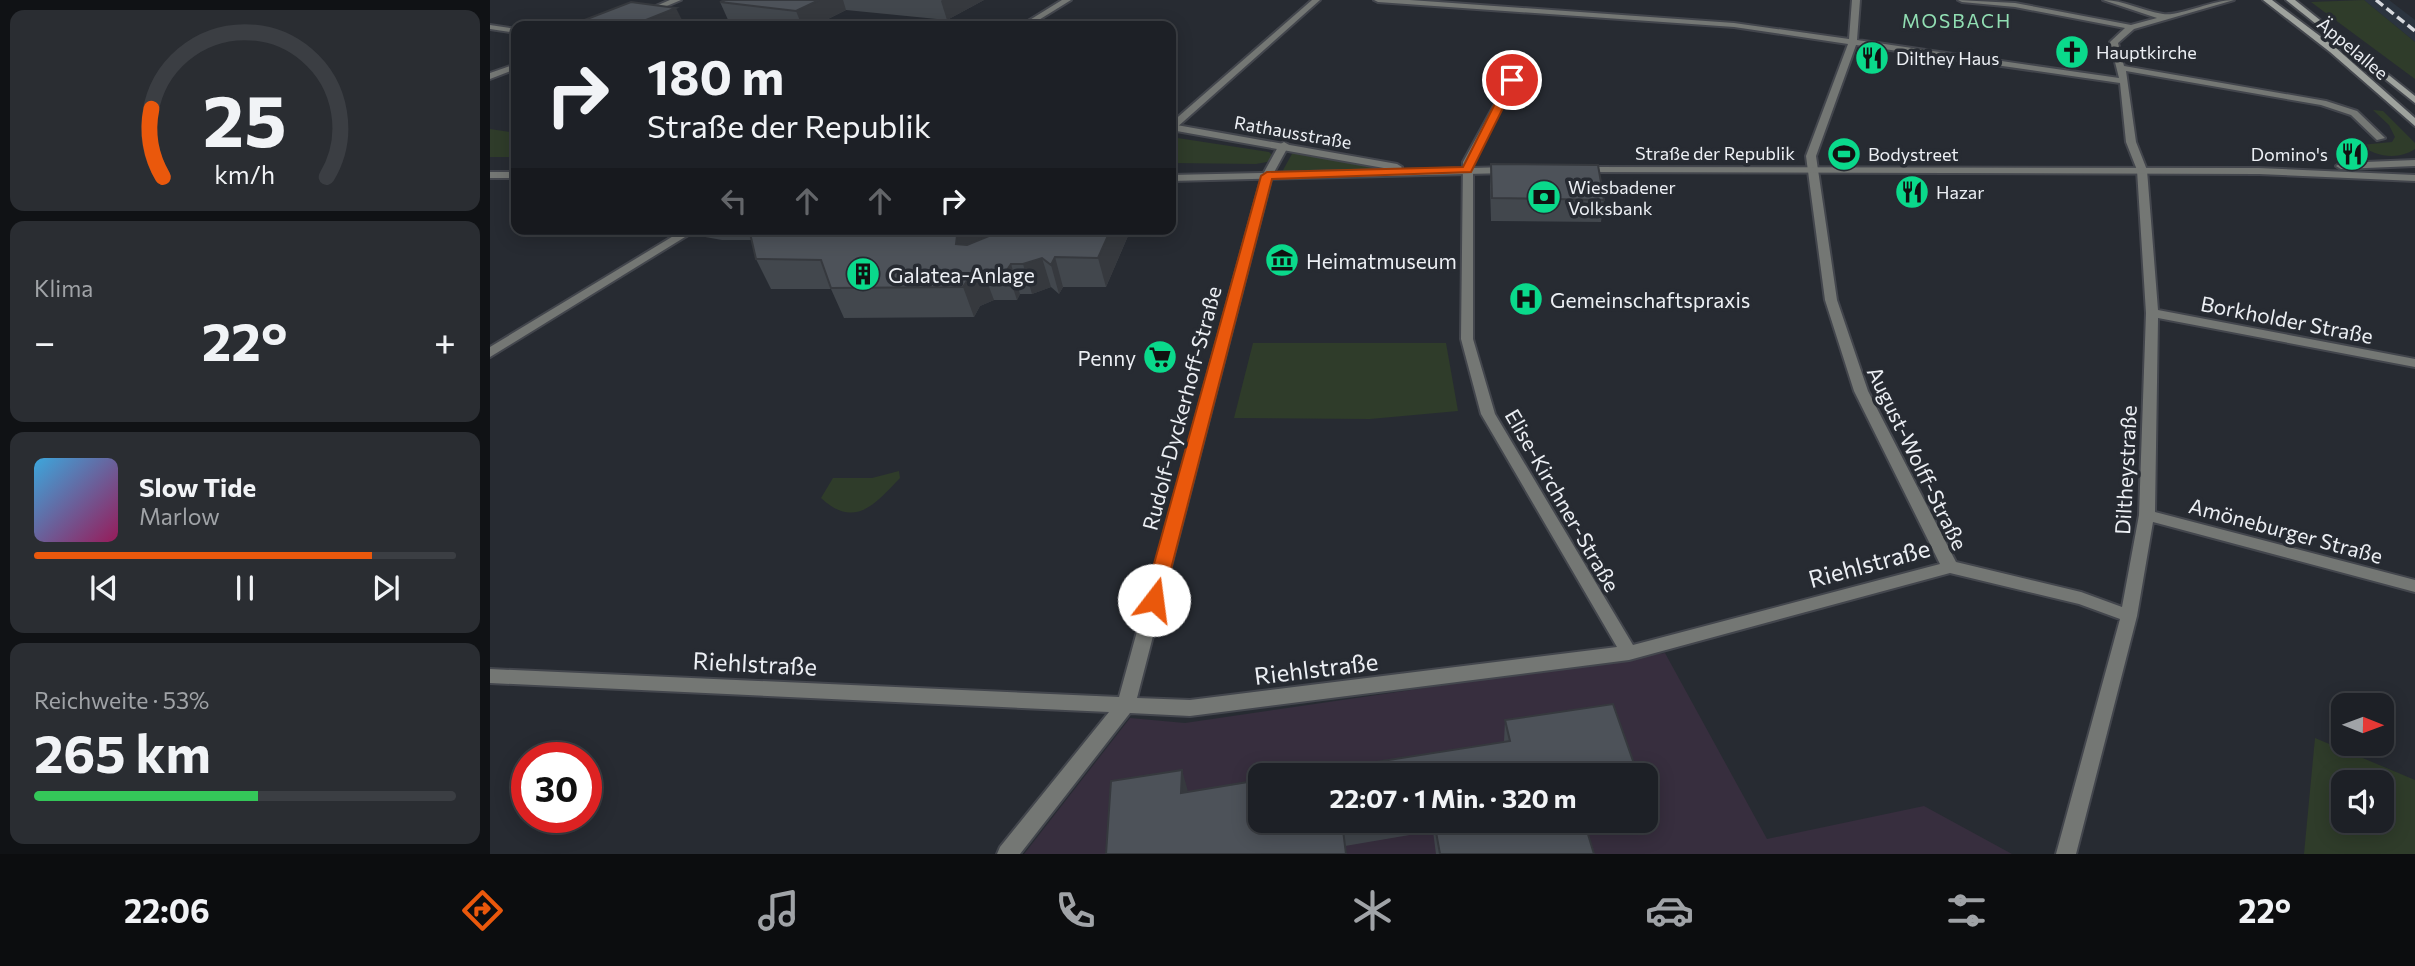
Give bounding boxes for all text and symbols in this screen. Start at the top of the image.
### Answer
district label: MOSBACH [1902,9,2012,32]
street label: Äppelallee [2313,12,2393,84]
church icon: Hauptkirche [2053,33,2091,71]
restaurant icon: Dilthey Haus [1853,39,1891,77]
place label: Hauptkirche [2096,41,2197,63]
text: 180 m [647,45,784,105]
place label: Dilthey Haus [1896,47,1999,69]
icon: right [532,49,623,140]
pin [1482,50,1542,110]
icon: arrive [1493,61,1531,99]
text: 25 [203,73,287,162]
text: Straße der Republik [647,105,931,145]
street label: Rathausstraße [1232,111,1354,153]
sports icon: Bodystreet [1825,135,1863,173]
restaurant icon: Domino's [2333,135,2371,173]
street label: Straße der Republik [1635,142,1795,164]
place label: Bodystreet [1868,143,1959,165]
place label: Domino's [2251,143,2328,165]
text: km/h [215,158,275,188]
restaurant icon: Hazar [1893,173,1931,211]
place label: Wiesbadener Volksbank [1568,176,1676,219]
bank icon: Wiesbadener Volksbank [1525,178,1563,216]
place label: Hazar [1936,181,1984,203]
icon: left [715,182,753,220]
icon: ahead [788,182,826,220]
icon: ahead [861,182,899,220]
icon: right [934,182,972,220]
museum icon: Heimatmuseum [1263,241,1301,279]
place label: Heimatmuseum [1306,248,1457,273]
building icon: Galatea-Anlage [844,255,882,293]
place label: Galatea-Anlage [888,262,1035,287]
text: Klima [34,274,93,302]
hospital icon: Gemeinschaftspraxis [1507,280,1545,318]
street label: Rudolf-Dyckerhoff-Straße [1136,283,1226,533]
place label: Gemeinschaftspraxis [1550,287,1750,312]
street label: Borkholder Straße [2199,290,2375,348]
text: 22° [202,308,287,372]
text: − [34,317,56,364]
text: + [434,317,456,364]
supermarket icon: Penny [1141,338,1179,376]
place label: Penny [1077,345,1136,370]
street label: August-Wolff-Straße [1863,362,1973,554]
street label: Elise-Kirchner-Straße [1501,404,1625,596]
street label: Diltheystraße [2109,405,2141,535]
text: Slow Tide [139,471,256,502]
street label: Amöneburger Straße [2186,492,2386,568]
text: Marlow [139,502,220,530]
street label: Riehlstraße [1805,533,1933,593]
position arrow [1117,563,1191,637]
icon: previous [85,569,123,607]
icon: pause [226,569,264,607]
icon: next [367,569,405,607]
street label: Riehlstraße [692,645,818,681]
street label: Riehlstraße [1252,646,1380,690]
text: Reichweite · 53% [34,686,209,714]
north arrow [2331,693,2394,756]
map controls [2331,693,2394,833]
text: 265 km [34,720,211,784]
speed limit sign: 30 [511,742,602,833]
button: sound [2331,770,2394,833]
text: 22:07 · 1 Min. · 320 m [1330,782,1576,813]
icon: directions [458,886,507,935]
icon: music [754,886,803,935]
icon: phone [1051,886,1100,935]
icon: climate [1348,886,1397,935]
icon: car [1645,886,1694,935]
icon: filters [1942,886,1991,935]
text: 22:06 [124,890,210,930]
text: 22° [2238,890,2291,930]

